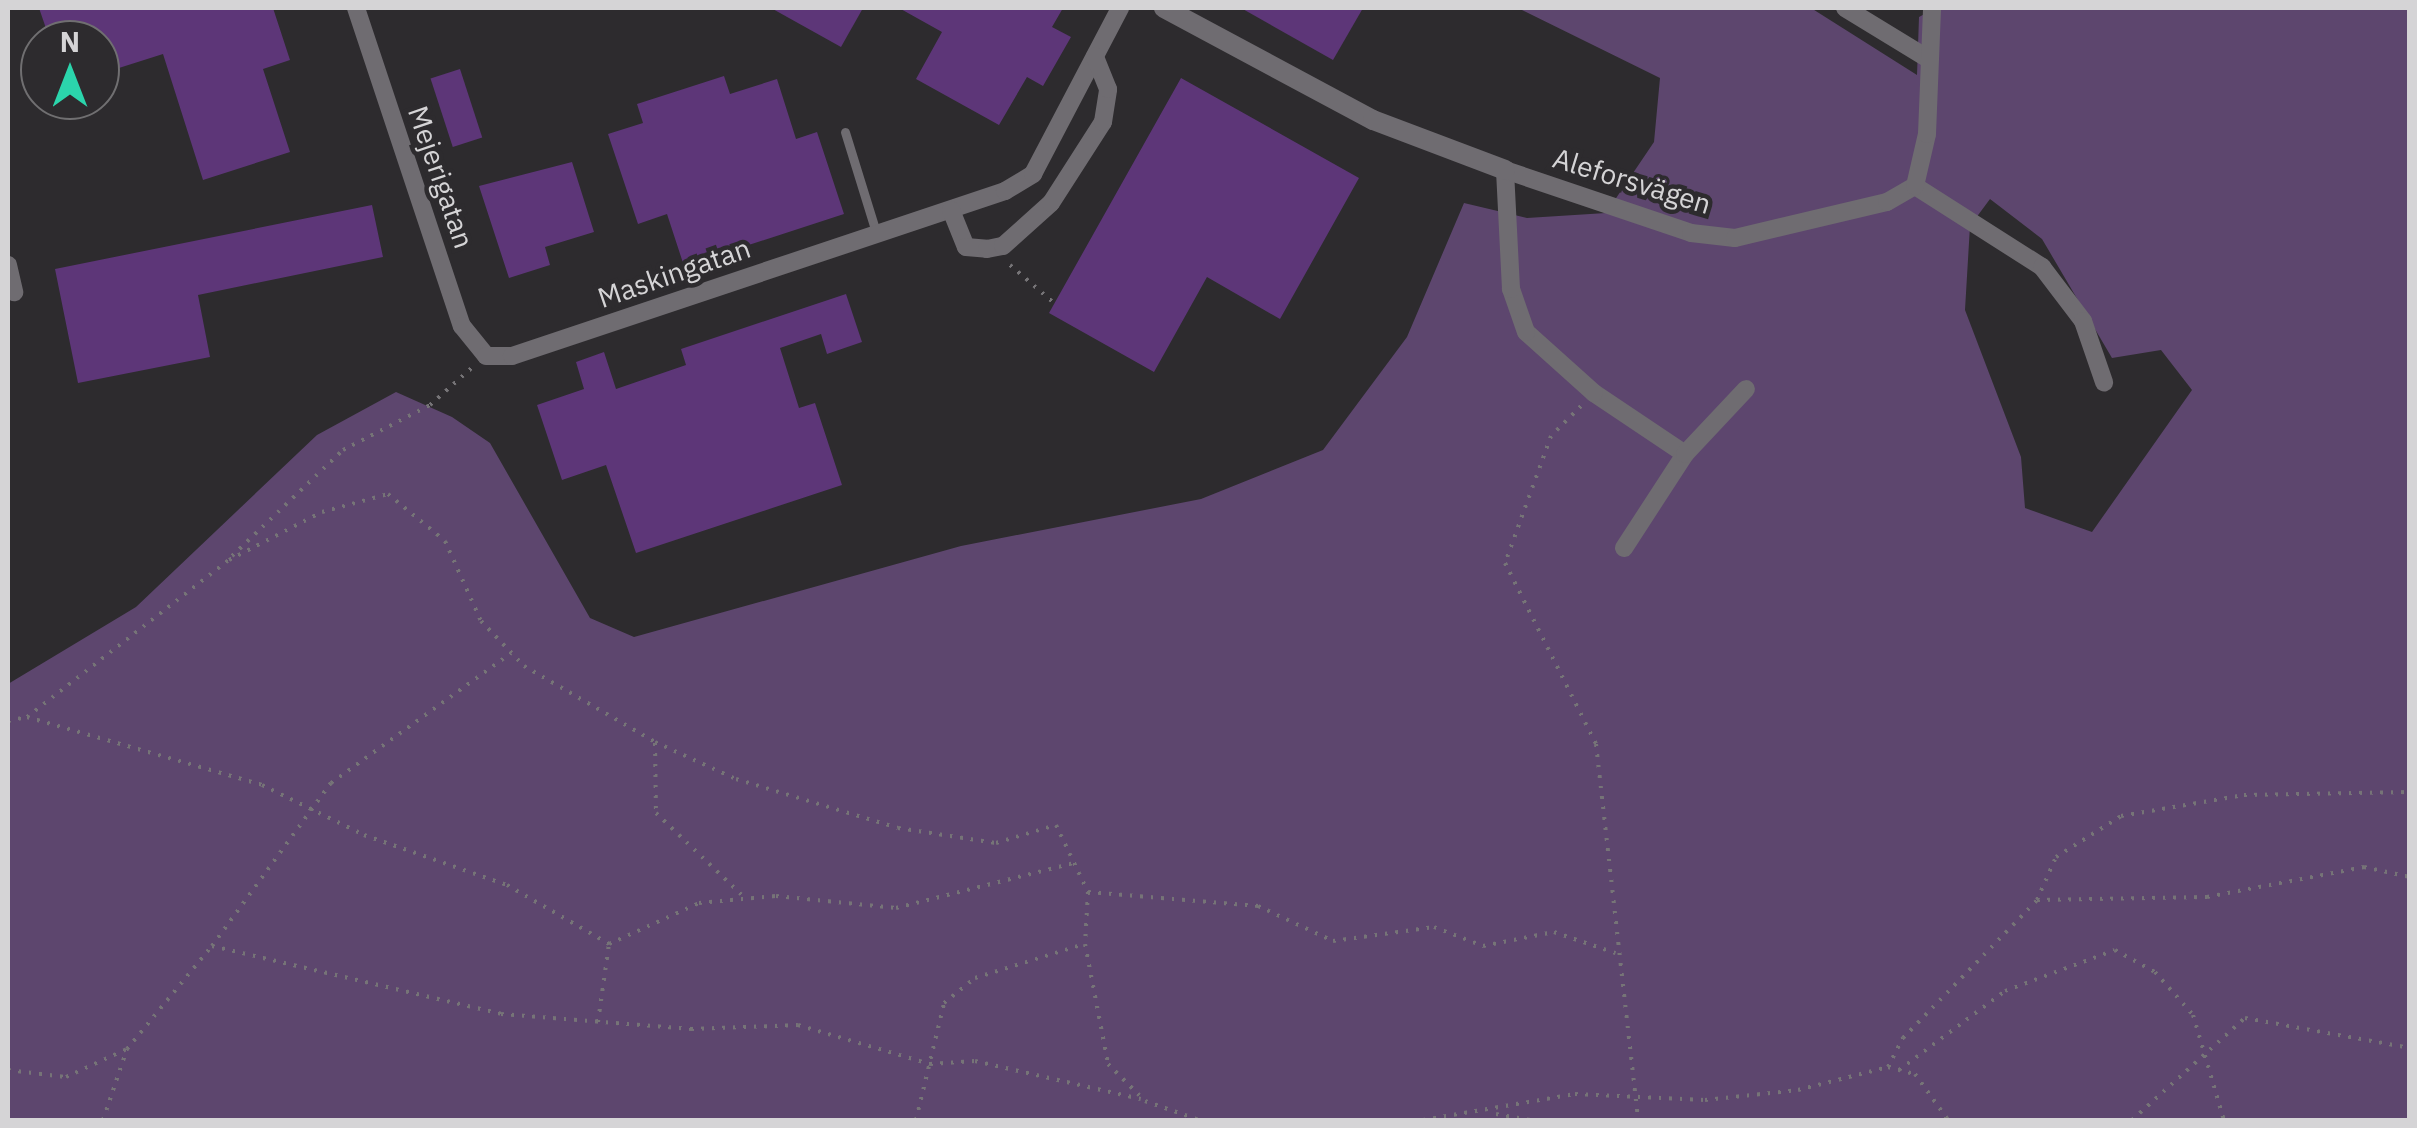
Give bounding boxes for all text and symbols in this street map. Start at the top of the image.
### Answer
north arrow [20,20,120,120]
text: N [60,23,80,60]
street label: Mejerigatan [401,102,481,252]
street label: Aleforsvägen [1549,141,1715,221]
street label: Maskingatan [593,231,755,315]

